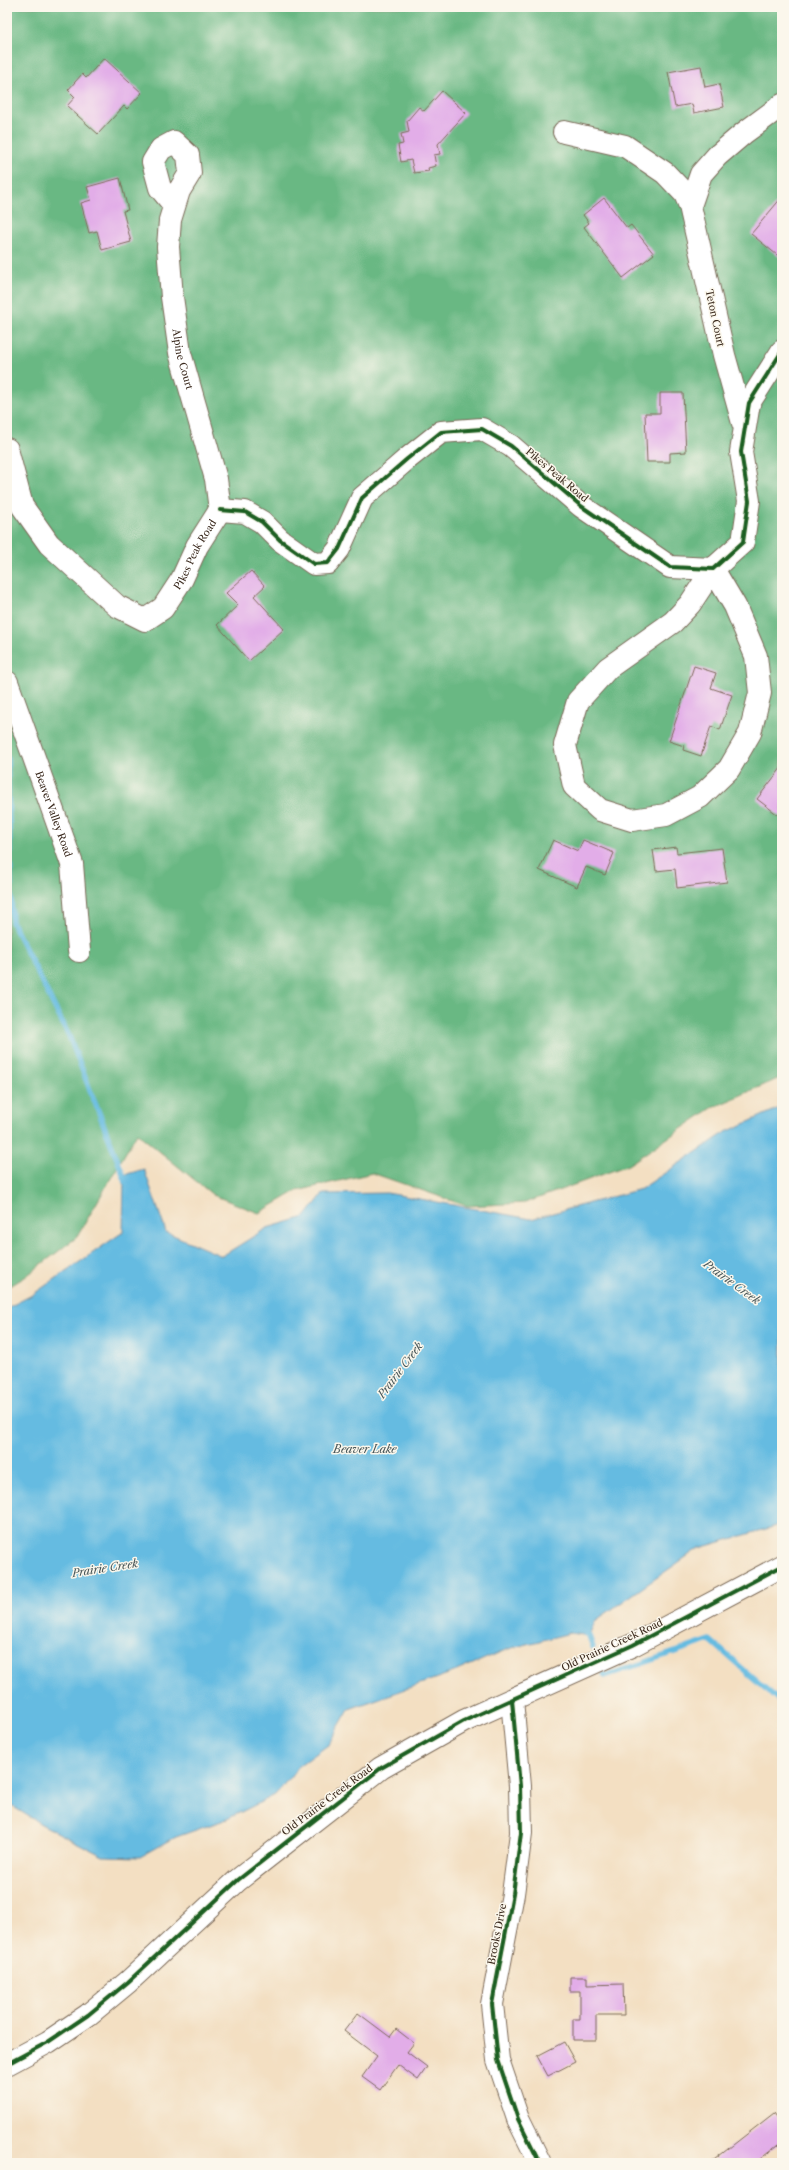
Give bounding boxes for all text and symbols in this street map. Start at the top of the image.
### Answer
street label: Teton Court [703,288,728,348]
street label: Alpine Court [170,327,197,391]
street label: Pikes Peak Road [523,445,591,505]
street label: Pikes Peak Road [170,517,219,592]
street label: Beaver Valley Road [33,769,75,859]
water label: Prairie Creek [700,1256,763,1307]
water label: Prairie Creek [374,1339,426,1402]
water label: Beaver Lake [332,1442,397,1456]
water label: Prairie Creek [70,1556,139,1580]
street label: Old Prairie Creek Road [559,1616,665,1674]
street label: Old Prairie Creek Road [279,1762,375,1838]
street label: Brooks Drive [485,1902,509,1966]

